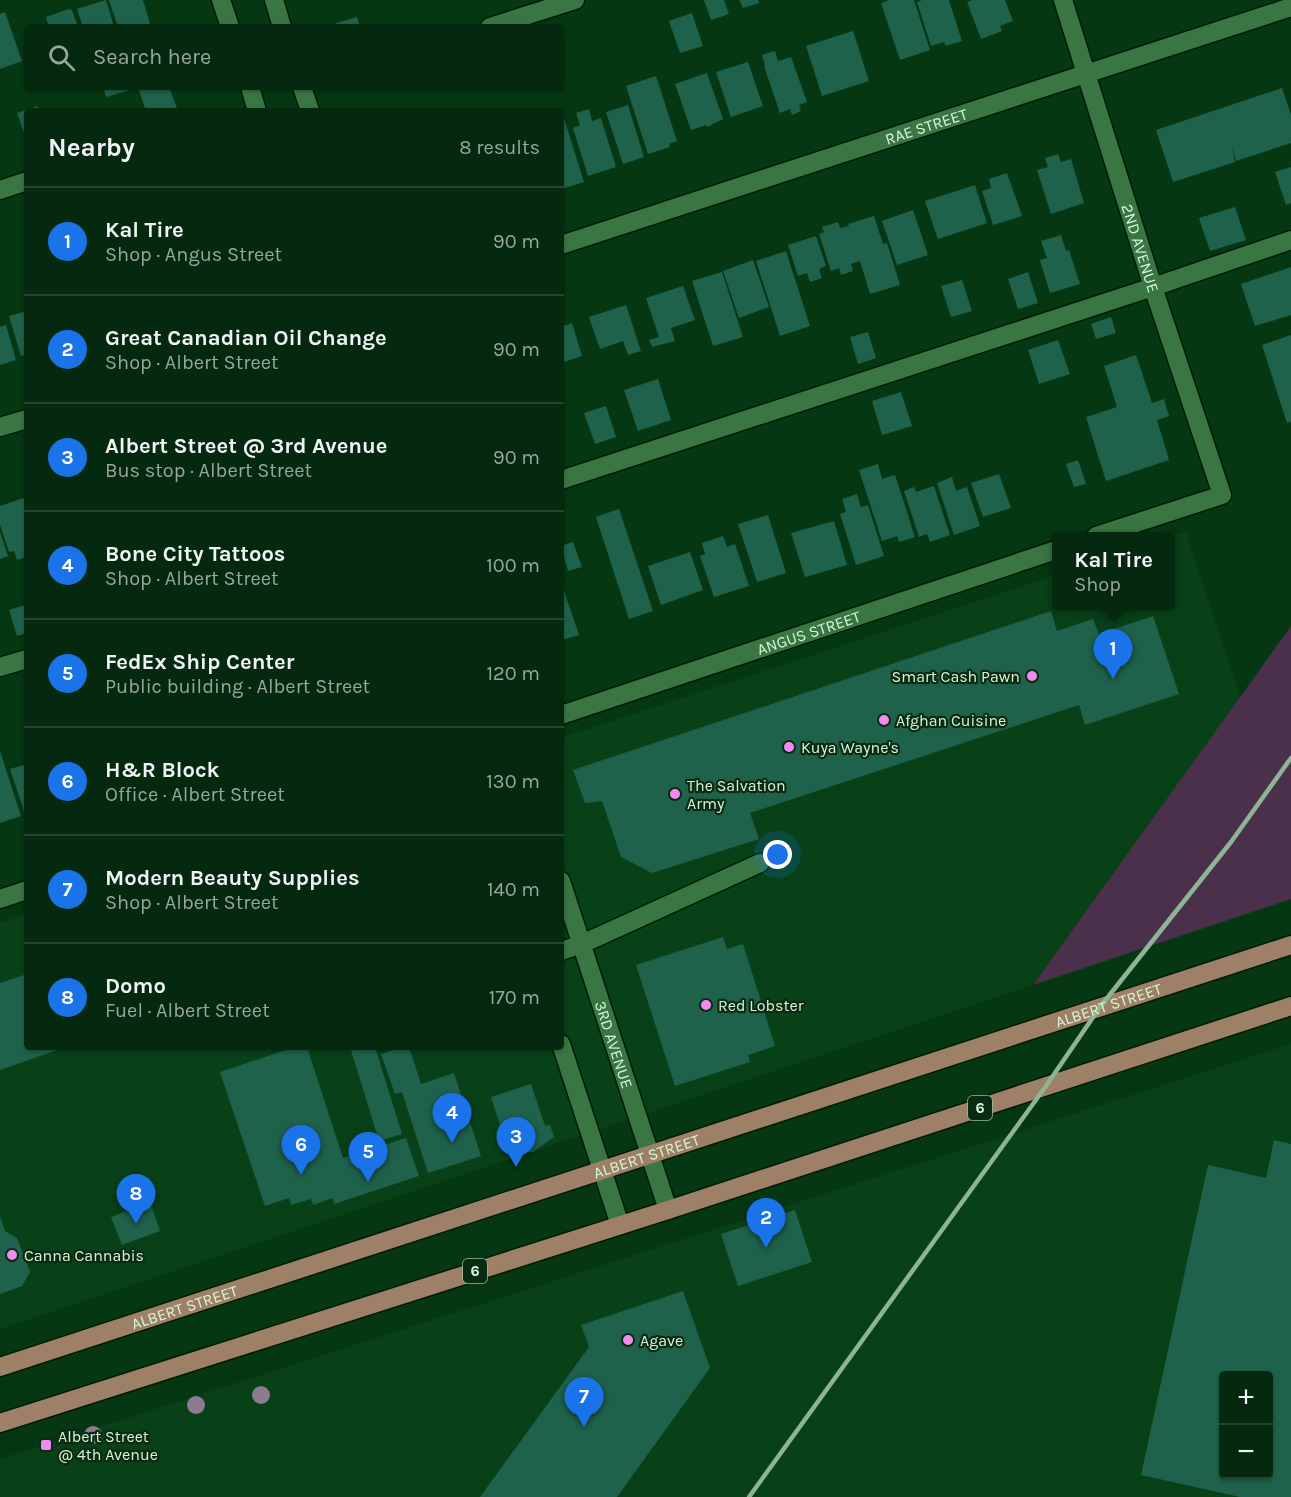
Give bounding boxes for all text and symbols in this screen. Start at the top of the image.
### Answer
search box [24,24,564,90]
icon: search [45,41,78,74]
text: Search here [93,44,211,70]
street label: RAE STREET [883,104,970,149]
text: Nearby [48,132,135,163]
text: 8 results [459,136,540,159]
street label: 2ND AVENUE [1118,202,1163,295]
text: Kal Tire [105,217,184,243]
text: 1 [64,230,71,253]
text: 90 m [493,230,540,253]
text: Shop · Angus Street [105,243,282,266]
text: Great Canadian Oil Change [105,325,387,351]
text: 2 [61,338,74,361]
text: 90 m [493,338,540,361]
text: Shop · Albert Street [105,351,278,374]
text: Albert Street @ 3rd Avenue [105,433,388,459]
text: 3 [61,446,74,469]
text: 90 m [493,446,540,469]
text: Bus stop · Albert Street [105,459,312,482]
popup [1052,532,1175,610]
text: Bone City Tattoos [105,541,285,567]
text: Kal Tire [1074,547,1153,573]
text: 4 [62,554,73,577]
text: 100 m [486,554,540,577]
text: Shop · Albert Street [105,567,278,590]
text: Shop [1074,573,1121,596]
street label: ANGUS STREET [755,607,863,659]
pin: 1 [1094,630,1132,679]
text: FedEx Ship Center [105,649,294,675]
text: 5 [62,662,73,685]
text: 120 m [486,662,540,685]
place label: Smart Cash Pawn [892,667,1020,686]
marker: Smart Cash Pawn [1025,669,1039,683]
text: Public building · Albert Street [105,675,370,698]
place label: Afghan Cuisine [896,711,1006,730]
marker: Afghan Cuisine [877,713,891,727]
place label: Kuya Wayne's [801,738,899,757]
marker: Kuya Wayne's [782,740,796,754]
text: H&R Block [105,757,220,783]
text: 6 [61,770,74,793]
text: 130 m [486,770,540,793]
place label: The Salvation Army [687,776,786,813]
text: Office · Albert Street [105,783,285,806]
marker: The Salvation Army [668,787,682,801]
your location [763,840,792,869]
text: Modern Beauty Supplies [105,865,360,891]
text: 7 [63,878,72,901]
text: 140 m [487,878,540,901]
text: Shop · Albert Street [105,891,278,914]
text: Domo [105,973,166,999]
street label: ALBERT STREET [1053,979,1164,1031]
text: 8 [61,986,74,1009]
text: 170 m [489,986,540,1009]
place label: Red Lobster [718,996,804,1015]
marker: Red Lobster [699,998,713,1012]
text: Fuel · Albert Street [105,999,270,1022]
street label: 3RD AVENUE [591,999,637,1091]
pin: 4 [432,1094,472,1143]
road number: 6 [968,1096,992,1120]
pin: 3 [496,1118,536,1167]
pin: 6 [282,1126,320,1175]
street label: ALBERT STREET [591,1130,702,1182]
pin: 5 [348,1132,388,1182]
pin: 8 [116,1174,156,1224]
pin: 2 [746,1198,786,1248]
place label: Canna Cannabis [24,1246,144,1265]
marker: Canna Cannabis [5,1248,19,1262]
road number: 6 [463,1259,487,1283]
street label: ALBERT STREET [129,1281,240,1333]
place label: Agave [640,1331,683,1350]
marker: Agave [621,1333,635,1347]
map controls [1219,1371,1273,1479]
button: + [1219,1371,1273,1425]
pin: 7 [564,1378,604,1427]
button: − [1219,1425,1273,1479]
place label: Albert Street @ 4th Avenue [58,1427,158,1464]
marker: Albert Street @ 4th Avenue [39,1438,53,1452]

